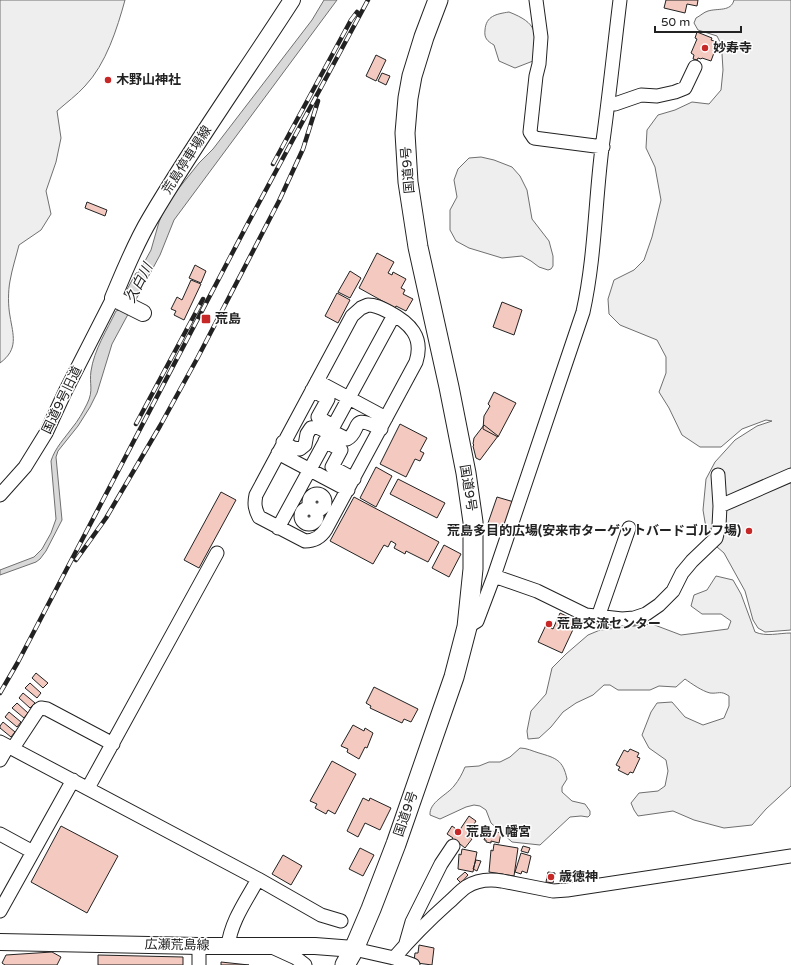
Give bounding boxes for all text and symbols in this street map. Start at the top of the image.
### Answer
scale bar [655,8,741,34]
text: 50 m [661,15,690,29]
place label: 妙寿寺 [713,40,752,56]
marker: 妙寿寺 [700,43,710,53]
place label: 木野山神社 [116,72,181,88]
marker: 木野山神社 [103,75,113,85]
street label: 荒島停車場線 [159,123,215,197]
street label: 国道9号 [398,146,418,194]
water label: 久白川 [122,259,157,306]
place label: 荒島 [215,311,241,327]
marker: 荒島 [200,313,212,325]
street label: 国道9号旧道 [39,364,85,436]
street label: 国道9号 [456,463,480,513]
place label: 荒島多目的広場(安来市ターゲットバードゴルフ場) [447,523,741,539]
marker: 荒島多目的広場(安来市ターゲットバードゴルフ場) [744,526,754,536]
place label: 荒島交流センター [557,616,661,632]
marker: 荒島交流センター [544,619,554,629]
street label: 国道9号 [391,789,421,839]
place label: 荒島八幡宮 [466,824,531,840]
marker: 荒島八幡宮 [453,827,463,837]
place label: 歳徳神 [559,869,598,885]
marker: 歳徳神 [546,872,556,882]
street label: 広瀬荒島線 [144,936,210,954]

